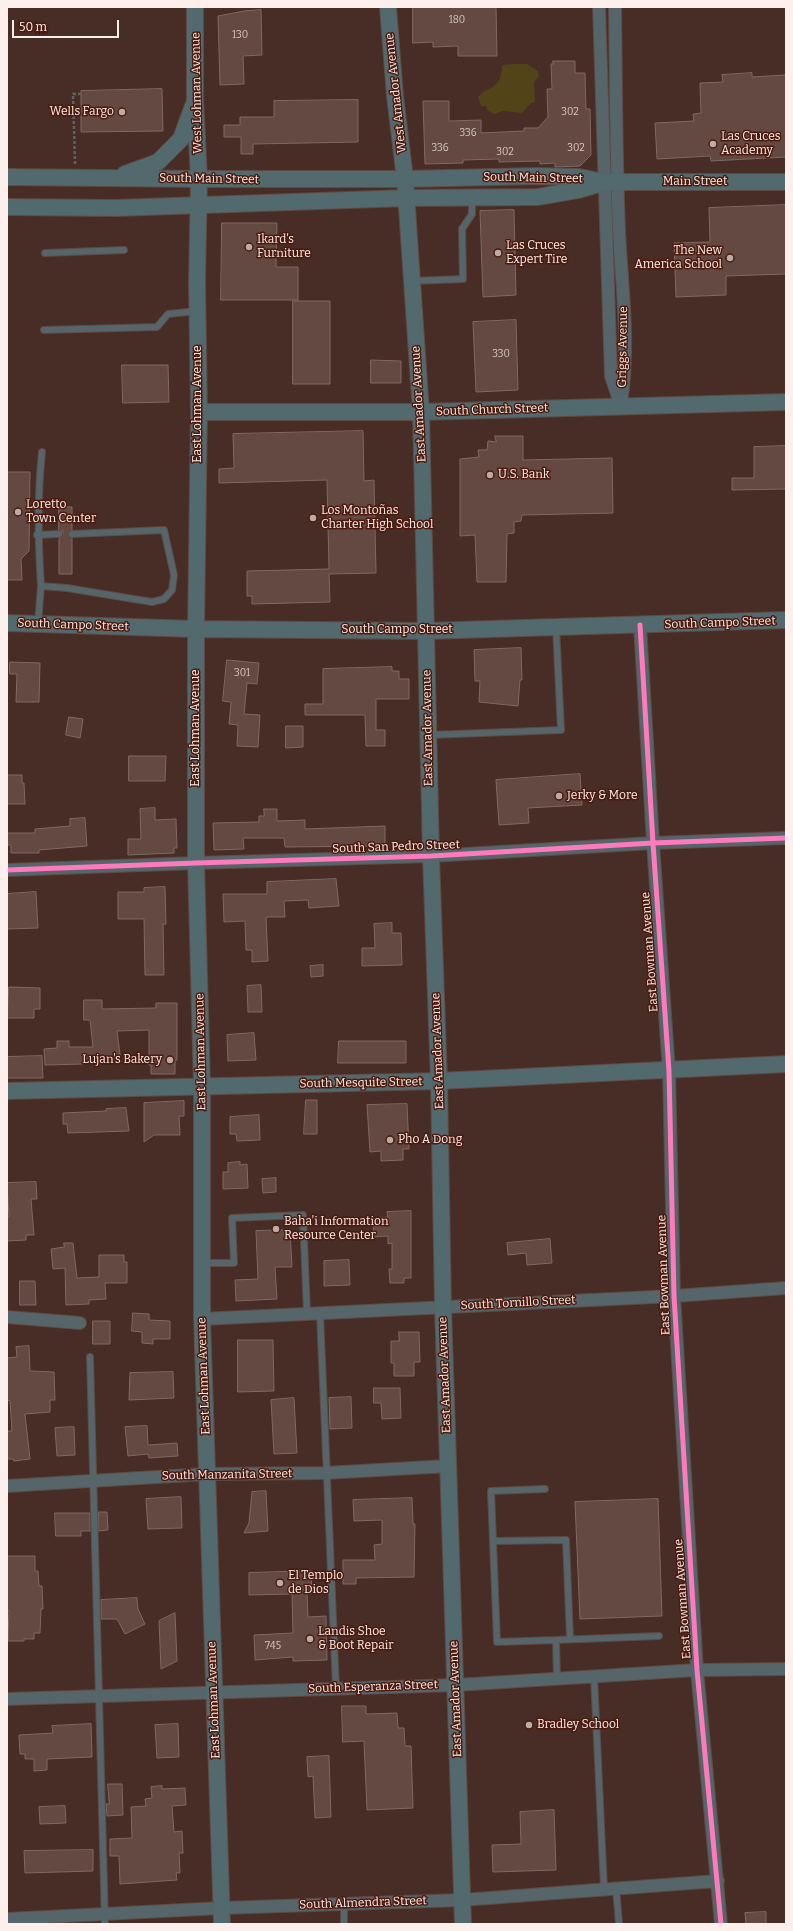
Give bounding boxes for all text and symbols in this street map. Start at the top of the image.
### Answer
scale bar [14,12,121,38]
house number: 180 [449,14,465,26]
text: 50 m [19,20,47,34]
house number: 130 [232,29,248,41]
street label: West Lohman Avenue [189,32,205,154]
street label: West Amador Avenue [383,32,409,154]
place label: Wells Fargo [50,105,114,119]
house number: 302 [561,106,579,118]
marker: Wells Fargo [117,107,127,117]
house number: 336 [459,127,477,139]
place label: Las Cruces Academy [721,130,780,158]
marker: Las Cruces Academy [708,139,718,149]
house number: 336 [431,142,449,154]
house number: 302 [567,142,585,154]
house number: 302 [496,146,514,158]
street label: South Main Street [483,170,583,186]
street label: South Main Street [159,171,259,187]
street label: Main Street [663,175,727,189]
place label: Ikard's Furniture [257,233,311,261]
place label: Las Cruces Expert Tire [506,239,567,267]
marker: Ikard's Furniture [244,242,254,252]
place label: The New America School [634,244,722,272]
marker: Las Cruces Expert Tire [493,248,503,258]
marker: The New America School [725,253,735,263]
street label: Griggs Avenue [615,306,631,388]
street label: East Lohman Avenue [191,345,205,463]
street label: East Amador Avenue [409,345,429,463]
house number: 330 [492,348,510,360]
street label: South Church Street [436,401,548,419]
place label: U.S. Bank [498,468,550,482]
marker: U.S. Bank [485,470,495,480]
place label: Loretto Town Center [26,498,96,526]
place label: Los Montoñas Charter High School [321,504,433,532]
marker: Loretto Town Center [13,507,23,517]
marker: Los Montoñas Charter High School [308,513,318,523]
street label: South Campo Street [664,614,776,632]
street label: South Campo Street [17,616,129,634]
street label: South Campo Street [341,623,453,637]
house number: 301 [234,667,250,679]
street label: East Lohman Avenue [189,669,203,787]
street label: East Amador Avenue [420,670,436,786]
place label: Jerky & More [567,789,638,803]
marker: Jerky & More [554,791,564,801]
street label: South San Pedro Street [332,838,460,856]
street label: East Bowman Avenue [639,892,661,1012]
street label: East Lohman Avenue [193,993,209,1111]
street label: East Amador Avenue [429,993,447,1109]
place label: Lujan's Bakery [82,1053,162,1067]
marker: Lujan's Bakery [165,1055,175,1065]
street label: South Mesquite Street [299,1075,423,1091]
place label: Pho A Dong [398,1133,462,1147]
marker: Pho A Dong [385,1135,395,1145]
place label: Baha'i Information Resource Center [284,1215,389,1243]
street label: East Bowman Avenue [655,1215,673,1335]
marker: Baha'i Information Resource Center [271,1224,281,1234]
street label: South Tornillo Street [460,1293,576,1313]
street label: East Lohman Avenue [195,1317,213,1435]
street label: East Amador Avenue [436,1317,454,1433]
street label: South Manzanita Street [162,1467,292,1483]
street label: East Bowman Avenue [672,1539,694,1659]
place label: El Templo de Dios [288,1569,343,1597]
marker: El Templo de Dios [275,1578,285,1588]
place label: Landis Shoe & Boot Repair [318,1625,394,1653]
marker: Landis Shoe & Boot Repair [305,1634,315,1644]
house number: 745 [265,1640,281,1652]
street label: East Lohman Avenue [205,1641,223,1759]
street label: East Amador Avenue [447,1641,465,1757]
street label: South Esperanza Street [308,1678,438,1696]
place label: Bradley School [537,1718,619,1732]
marker: Bradley School [524,1720,534,1730]
street label: South Almendra Street [299,1894,427,1912]

